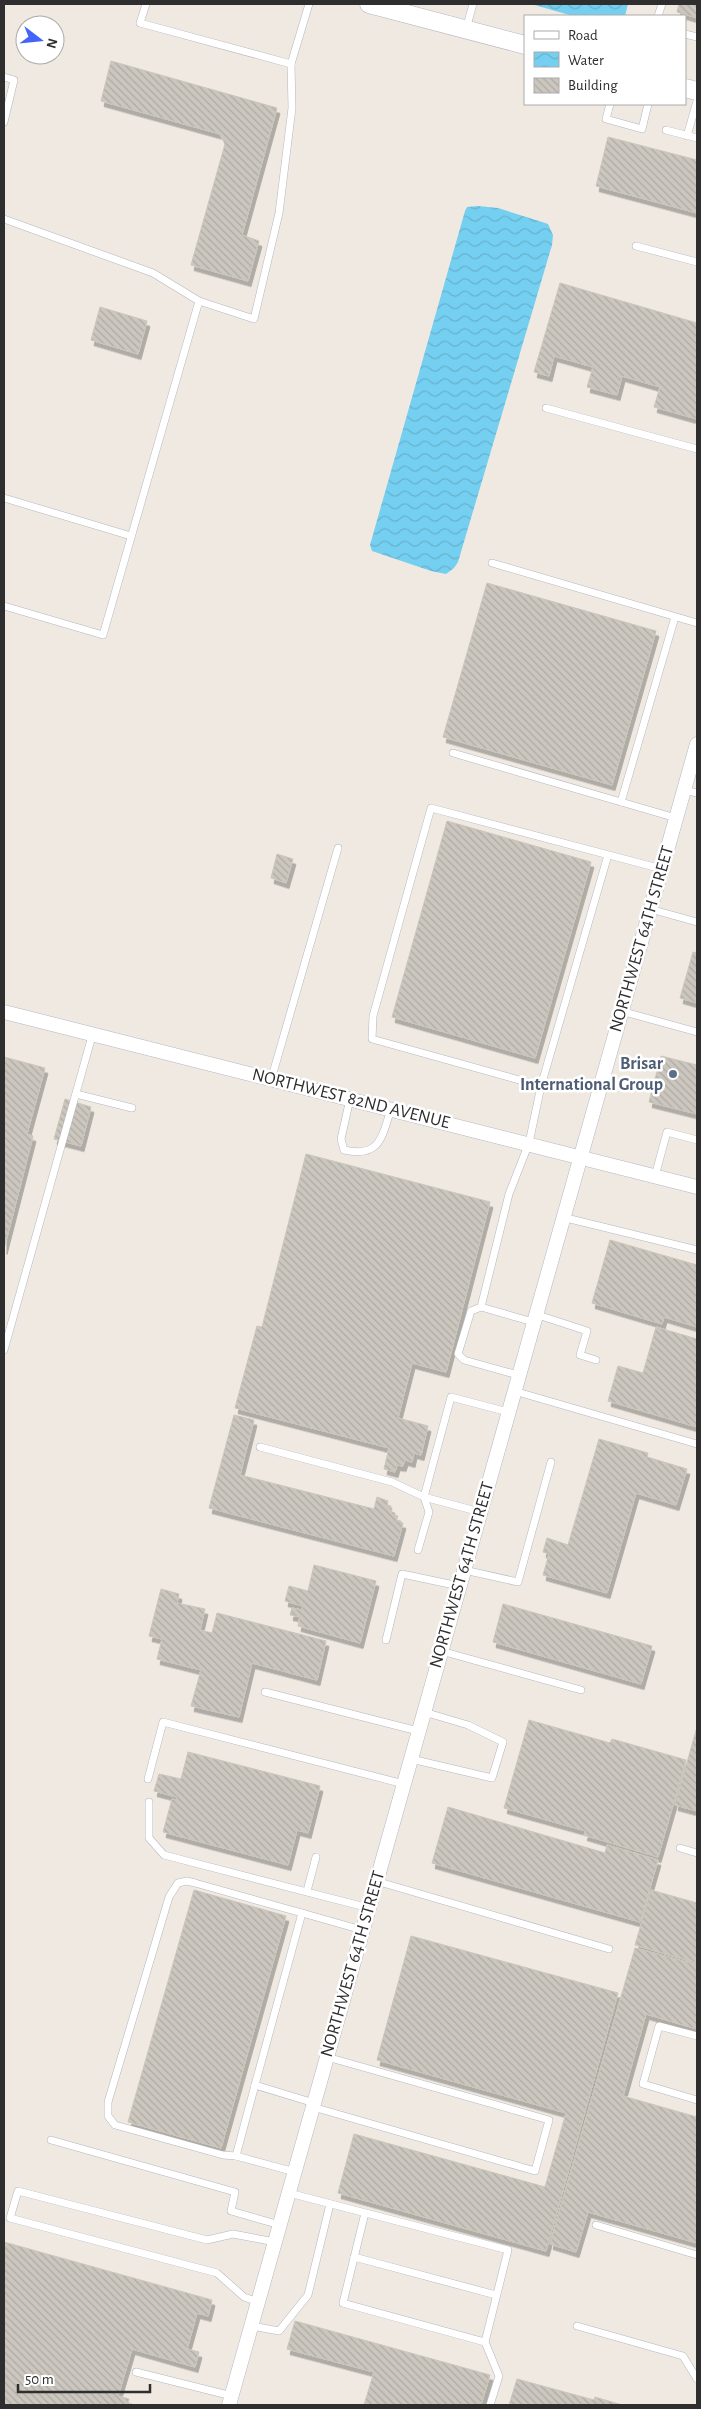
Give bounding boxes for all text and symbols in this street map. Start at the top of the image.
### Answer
north arrow [15,15,65,65]
legend [524,15,686,105]
text: Road [568,28,598,43]
text: N [43,37,60,50]
text: Water [568,53,604,68]
text: Building [568,78,618,93]
street label: NORTHWEST 64TH STREET [607,844,677,1034]
place label: Brisar International Group [520,1055,664,1094]
street label: NORTHWEST 82ND AVENUE [250,1066,452,1132]
marker: Brisar International Group [667,1068,679,1080]
street label: NORTHWEST 64TH STREET [427,1480,497,1670]
street label: NORTHWEST 64TH STREET [318,1869,388,2059]
scale bar [18,2362,150,2394]
text: 50 m [25,2372,54,2387]

